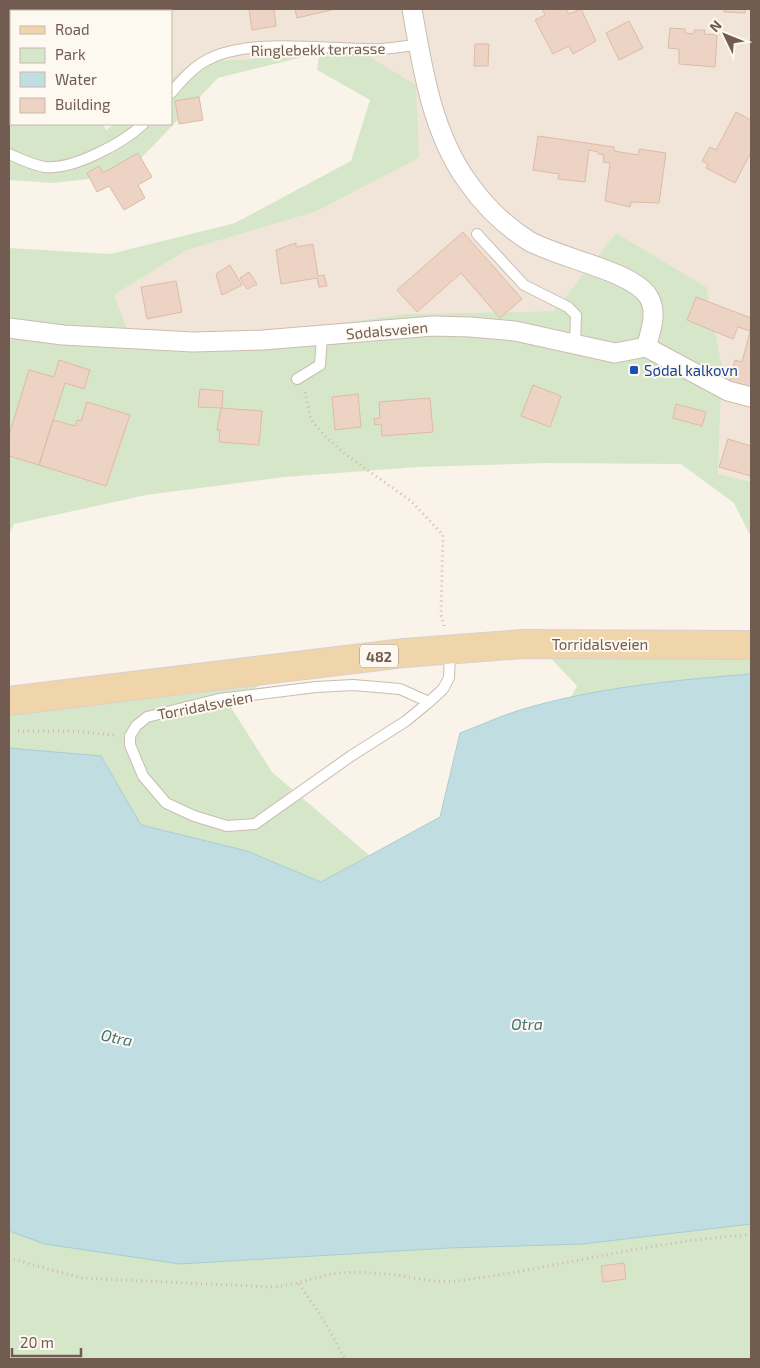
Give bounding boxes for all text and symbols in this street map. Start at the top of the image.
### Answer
legend [10,10,172,125]
north arrow [700,10,750,60]
text: N [705,16,725,35]
text: Road [55,20,90,38]
street label: Ringlebekk terrasse [250,39,386,59]
text: Park [55,45,86,63]
text: Water [55,70,97,88]
text: Building [55,95,111,113]
street label: Sødalsveien [345,317,429,343]
place label: Sødal kalkovn [644,361,738,379]
marker: Sødal kalkovn [628,364,640,376]
street label: Torridalsveien [552,635,648,653]
road number: 482 [360,644,398,668]
street label: Torridalsveien [156,687,254,723]
water label: Otra [511,1014,543,1033]
water label: Otra [99,1024,135,1050]
scale bar [12,1326,81,1358]
text: 20 m [20,1333,54,1351]

